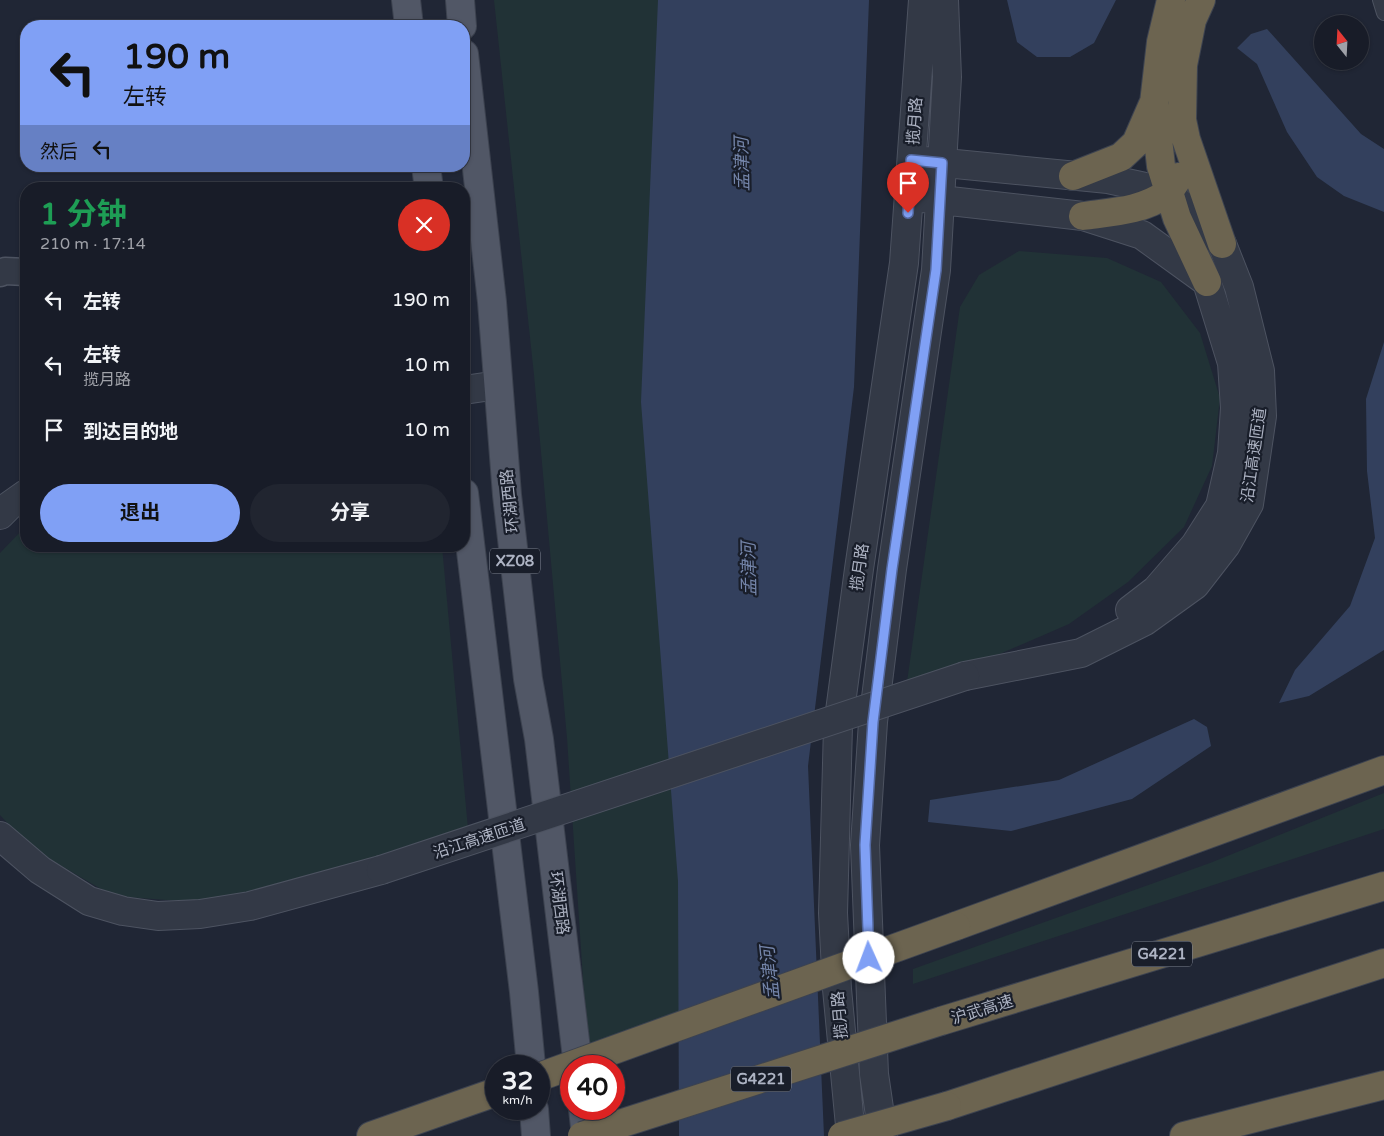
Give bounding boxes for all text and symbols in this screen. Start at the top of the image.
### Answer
north arrow [1314,15,1369,70]
map controls [1314,15,1369,70]
text: 190 m [123,36,230,78]
icon: left [40,40,105,105]
text: 左转 [123,84,167,110]
street label: 揽月路 [903,96,927,146]
water label: 孟津河 [730,134,753,191]
icon: left [88,135,116,163]
text: 然后 [40,141,78,163]
pin [887,162,929,213]
icon: arrive [894,169,922,197]
text: 1 分钟 [40,196,127,233]
button: close [398,199,450,251]
text: 210 m · 17:14 [40,234,146,254]
icon: left [40,286,68,314]
text: 190 m [392,289,450,311]
text: 左转 [83,291,121,313]
text: 左转 [83,344,121,366]
icon: left [40,351,68,379]
text: 10 m [404,354,450,376]
text: 揽月路 [83,370,131,390]
street label: 沿江高速匝道 [1237,406,1271,504]
icon: arrive [40,416,68,444]
text: 10 m [404,419,450,441]
text: 到达目的地 [83,421,178,443]
street label: 环湖西路 [497,468,523,534]
button: 退出 [40,484,240,542]
button: 分享 [250,484,450,542]
water label: 孟津河 [737,539,760,596]
street label: 揽月路 [847,542,873,592]
road number: XZ08 [490,548,540,574]
street label: 沿江高速匝道 [431,815,528,863]
street label: 环湖西路 [545,870,573,936]
position arrow [842,931,894,983]
water label: 孟津河 [756,942,784,1001]
road number: G4221 [1132,942,1192,966]
street label: 揽月路 [828,990,852,1040]
street label: 沪武高速 [949,991,1016,1029]
speed limit sign: 40 [560,1055,625,1120]
text: 32 [502,1066,533,1096]
road number: G4221 [731,1066,791,1092]
text: km/h [502,1093,533,1107]

